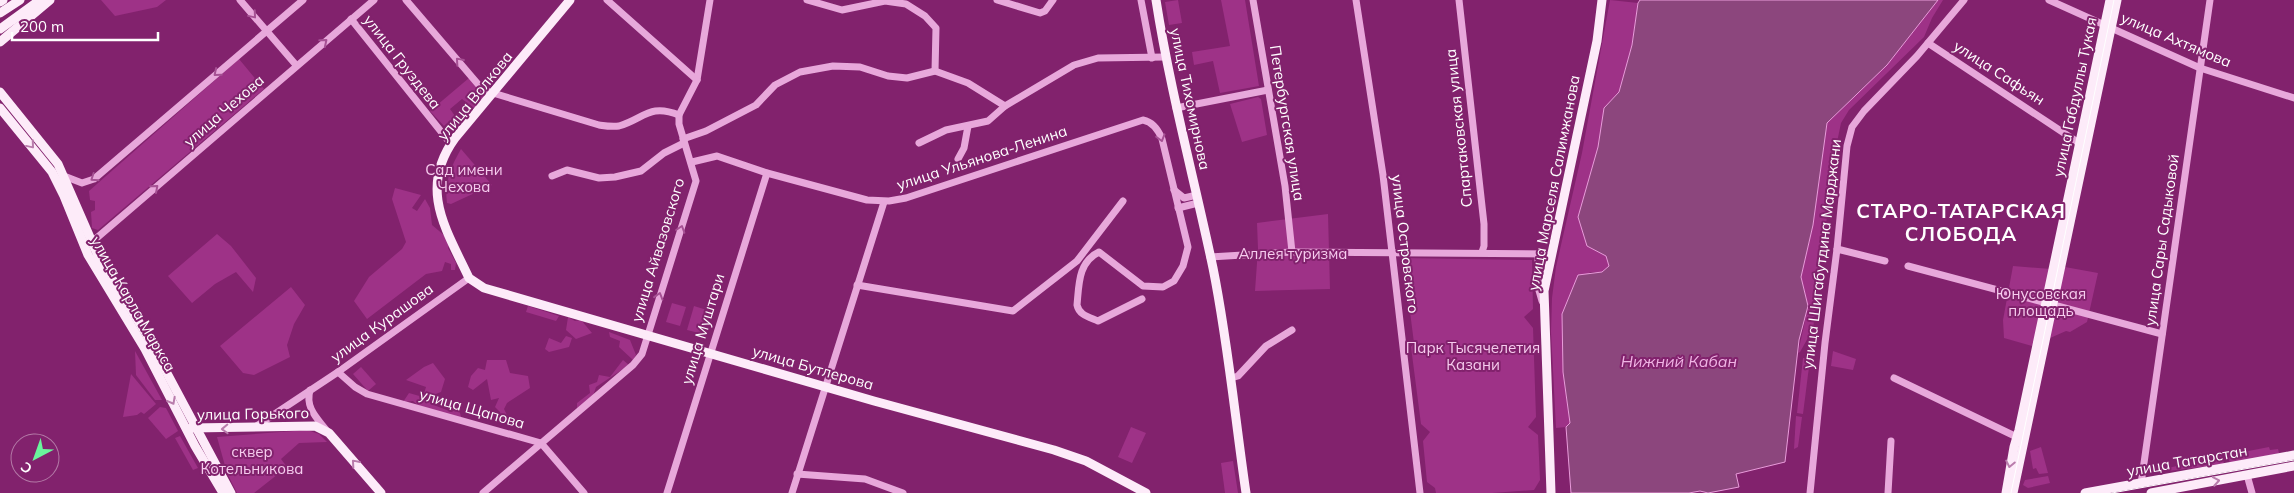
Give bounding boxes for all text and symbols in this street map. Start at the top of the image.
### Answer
street label: улица Ахтямова [2118,8,2234,71]
scale bar [12,10,159,42]
one-way arrow [247,10,256,19]
street label: улица Груздева [360,11,445,113]
street label: улица Габдуллы Тукая [2048,15,2101,179]
text: 200 m [20,17,64,36]
street label: улица Тихомирнова [1166,26,1215,172]
street label: улица Сафьян [1950,36,2048,109]
one-way arrow [318,39,327,48]
street label: Петербургская улица [1266,44,1309,202]
street label: улица Волкова [433,47,516,144]
street label: Спартаковская улица [1441,48,1476,208]
one-way arrow [456,58,465,67]
one-way arrow [214,67,223,75]
street label: улица Чехова [180,71,268,151]
street label: улица Марселя Салимжанова [1523,74,1584,292]
street label: улица Ульянова-Ленина [894,121,1070,194]
one-way arrow [1155,134,1166,143]
street label: улица Шигабутдина Марджани [1798,138,1845,370]
one-way arrow [26,139,34,148]
street label: улица Сары Садыковой [2140,153,2183,327]
park label: Сад имени Чехова [425,160,503,196]
one-way arrow [90,172,99,181]
street label: улица Островского [1388,174,1423,314]
street label: улица Айвазовского [627,176,688,324]
one-way arrow [150,184,159,193]
district label: СТАРО-ТАТАРСКАЯ СЛОБОДА [1856,198,2066,246]
one-way arrow [675,225,685,233]
street label: улица Карла Маркса [87,233,180,375]
park label: Аллея туризма [1238,244,1348,263]
street label: улица Муштари [677,271,728,387]
street label: улица Курашова [327,279,437,366]
park label: Юнусовская площадь [1996,284,2086,320]
one-way arrow [654,292,664,301]
park label: Парк Тысячелетия Казани [1406,338,1540,374]
street label: улица Бутлерова [750,341,876,394]
water label: Нижний Кабан [1621,351,1737,371]
street label: улица Щапова [417,384,527,433]
one-way arrow [166,395,176,404]
street label: улица Горького [197,403,309,424]
one-way arrow [220,424,228,434]
north arrow [10,433,60,483]
street label: улица Татарстан [2125,441,2249,480]
park label: сквер Котельникова [201,442,303,478]
text: С [17,458,36,478]
one-way arrow [352,460,361,469]
one-way arrow [2005,460,2016,469]
one-way arrow [2212,477,2220,487]

